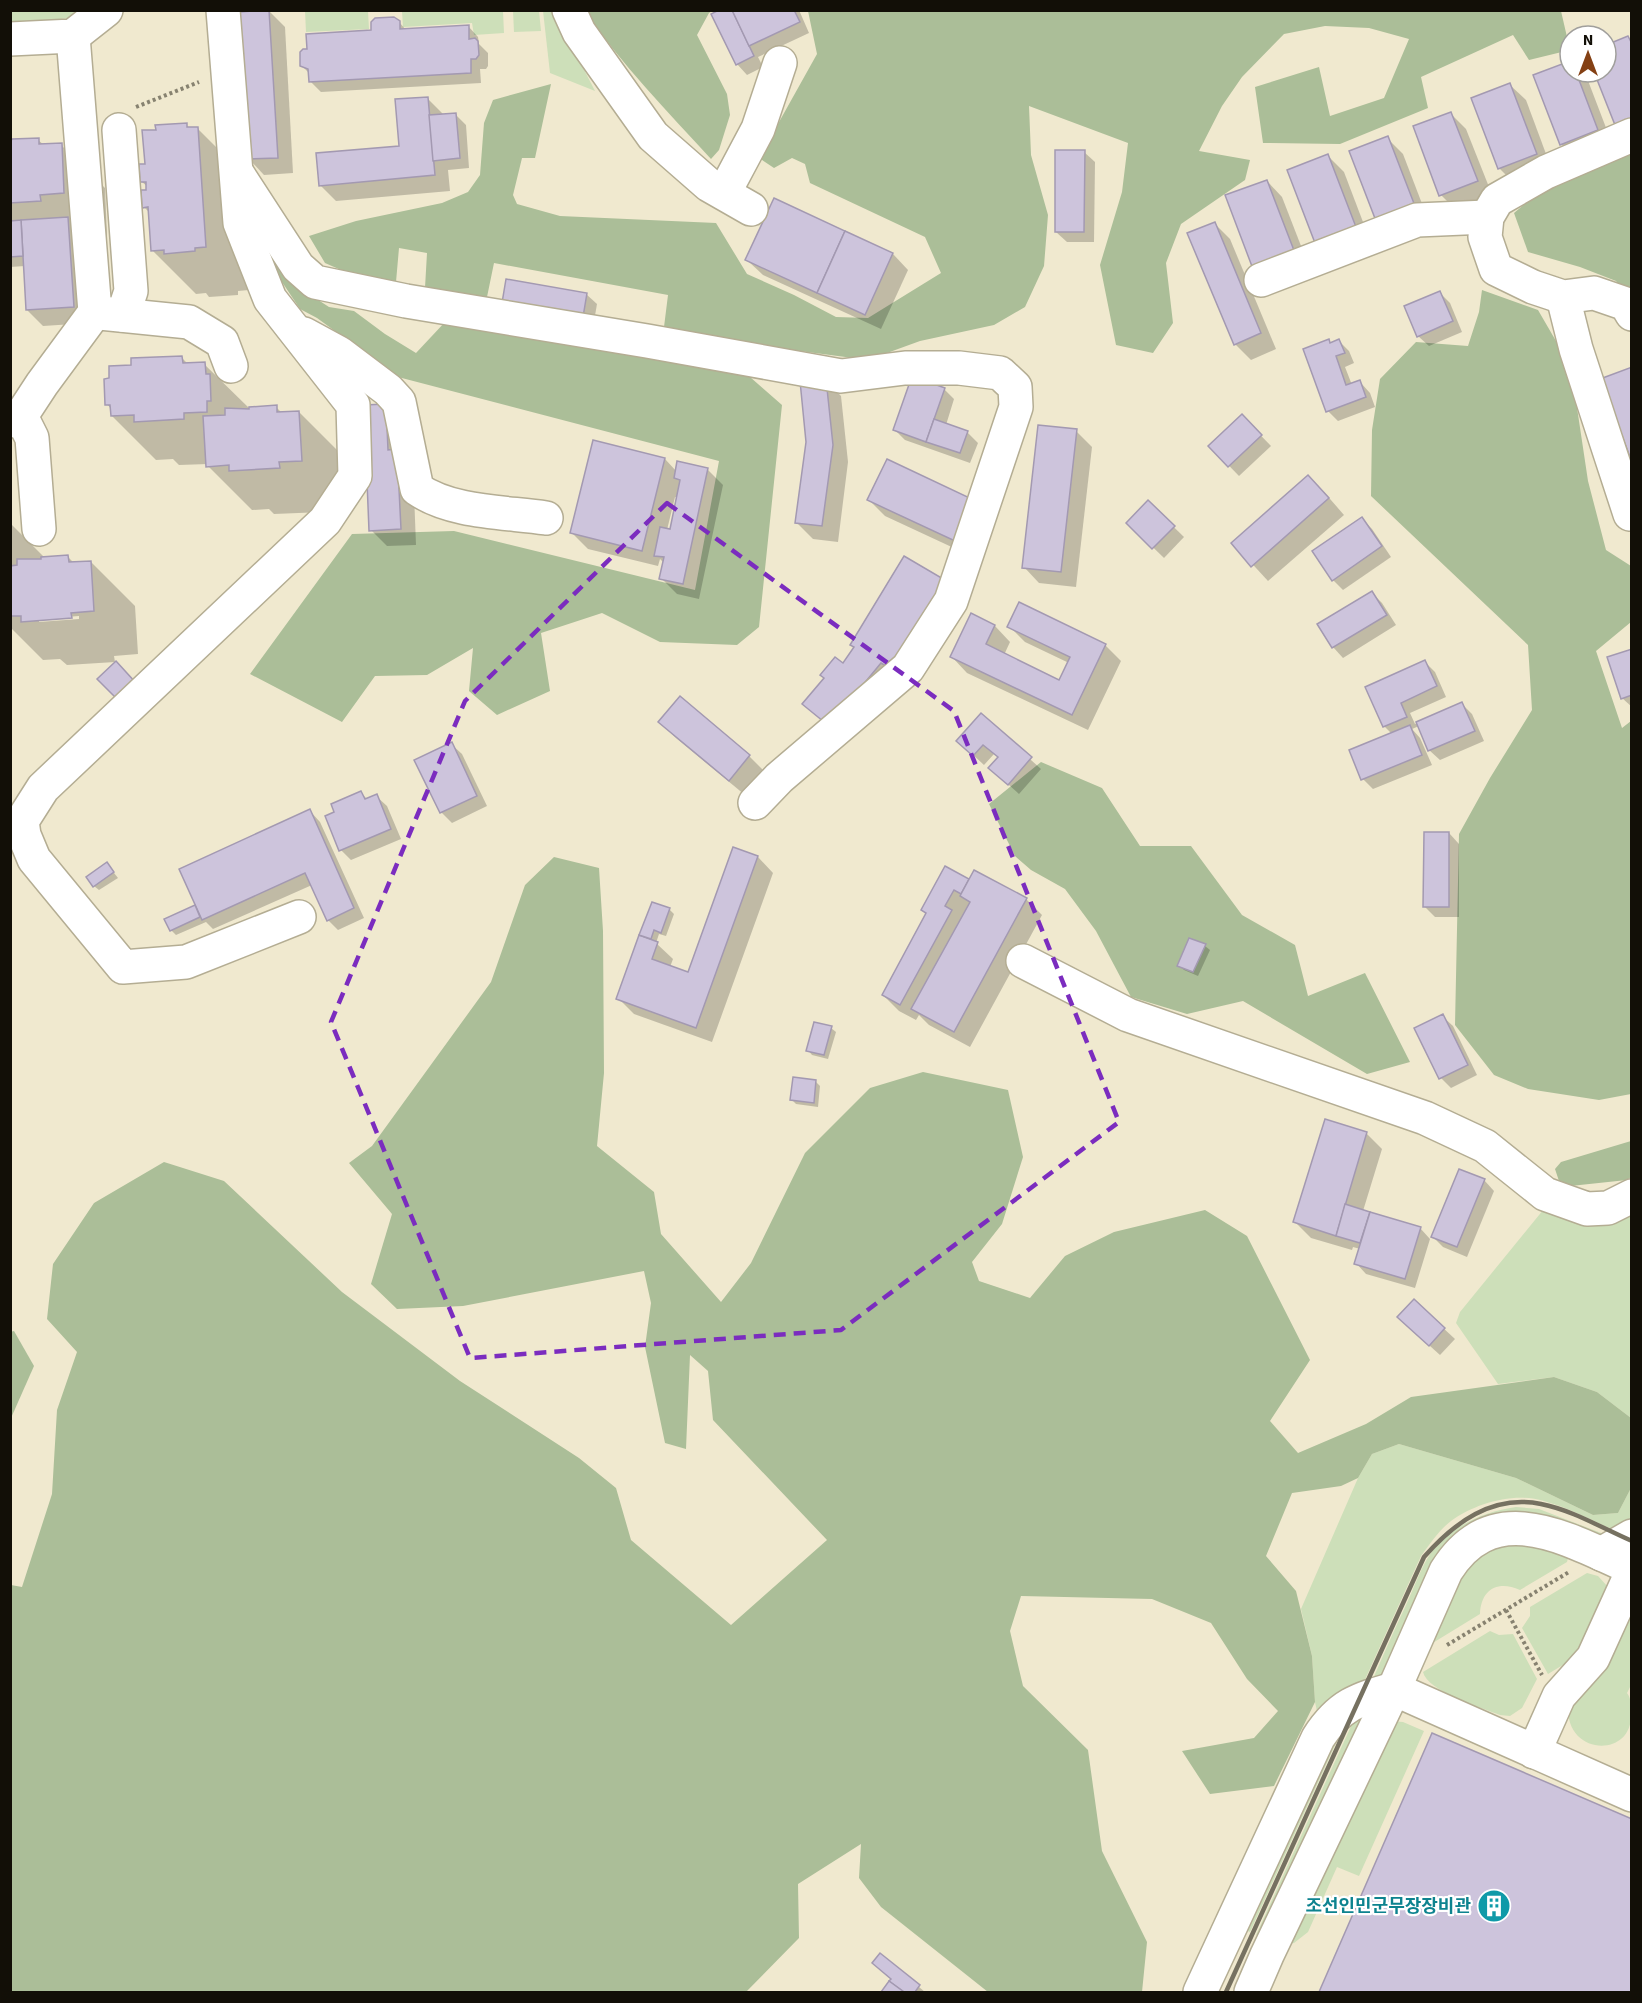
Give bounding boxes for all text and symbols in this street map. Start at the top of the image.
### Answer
north arrow [1558,24,1618,84]
text: N [1583,29,1593,51]
building icon: 조선인민군무장장비관 [1476,1888,1512,1924]
place label: 조선인민군무장장비관 [1305,1894,1471,1919]

